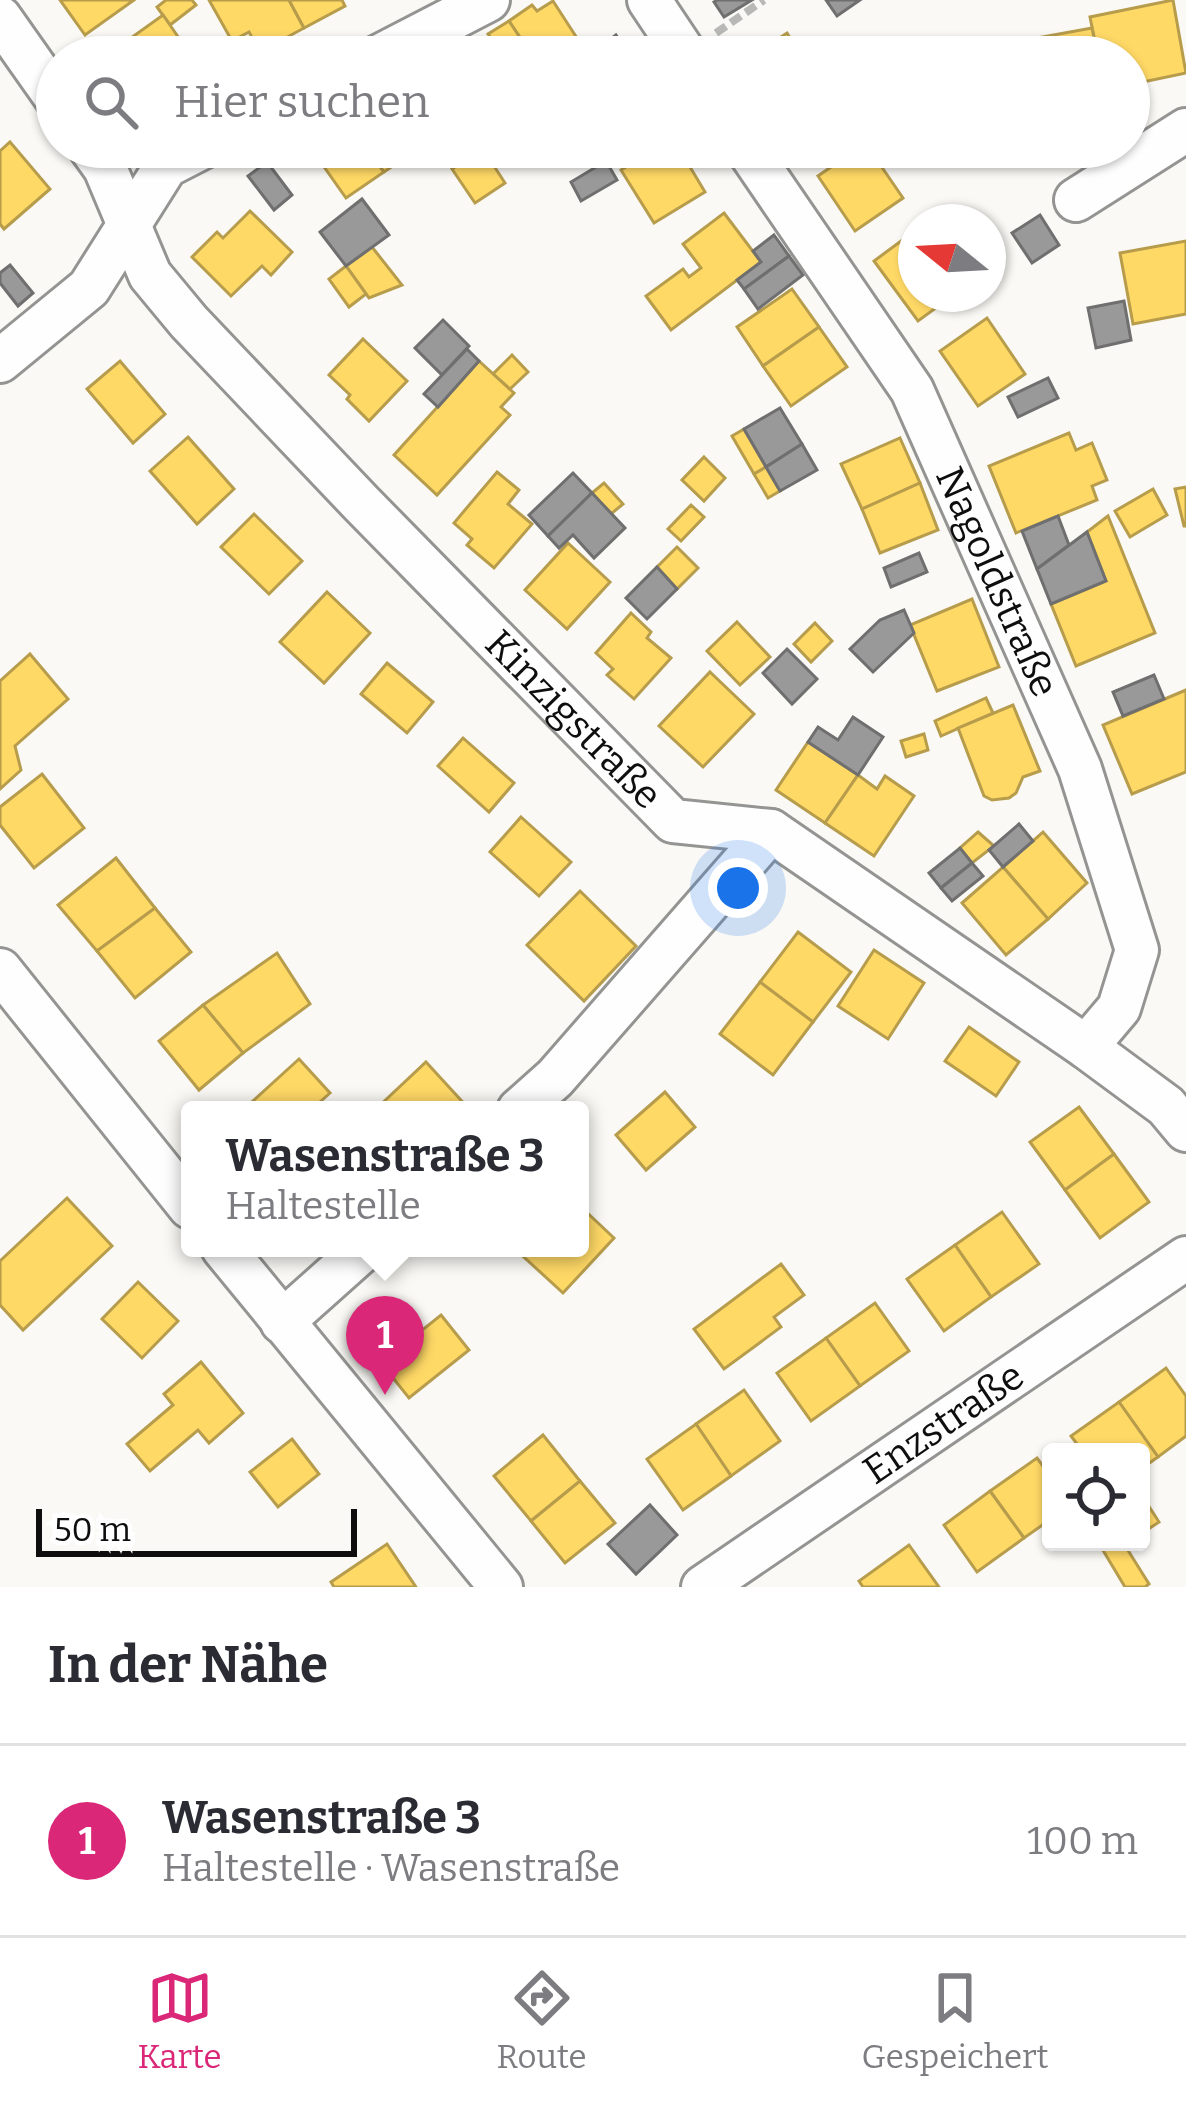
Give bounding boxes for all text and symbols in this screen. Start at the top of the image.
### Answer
search box [36,36,1150,168]
icon: search [78,69,144,135]
text: Hier suchen [174,75,430,129]
north arrow [898,204,1006,312]
street label: Nagoldstraße [926,460,1068,704]
street label: Kinzigstraße [476,621,671,818]
your location [708,858,768,918]
popup [181,1101,589,1257]
text: Wasenstraße 3 [226,1129,544,1183]
text: Haltestelle [226,1183,421,1229]
pin: 1 [346,1296,424,1395]
street label: Enzstraße [855,1353,1032,1494]
map controls [1042,1443,1150,1551]
button: locate [1042,1443,1150,1551]
scale bar [36,1503,357,1556]
text: 50 m [54,1510,131,1550]
text: In der Nähe [48,1634,328,1696]
text: Wasenstraße 3 [162,1791,481,1845]
text: 1 [79,1818,95,1864]
text: 100 m [1027,1818,1138,1864]
text: Haltestelle · Wasenstraße [162,1845,620,1891]
tab: Karte [137,1965,222,2077]
tab: Route [497,1965,587,2077]
tab: Gespeichert [861,1965,1049,2077]

